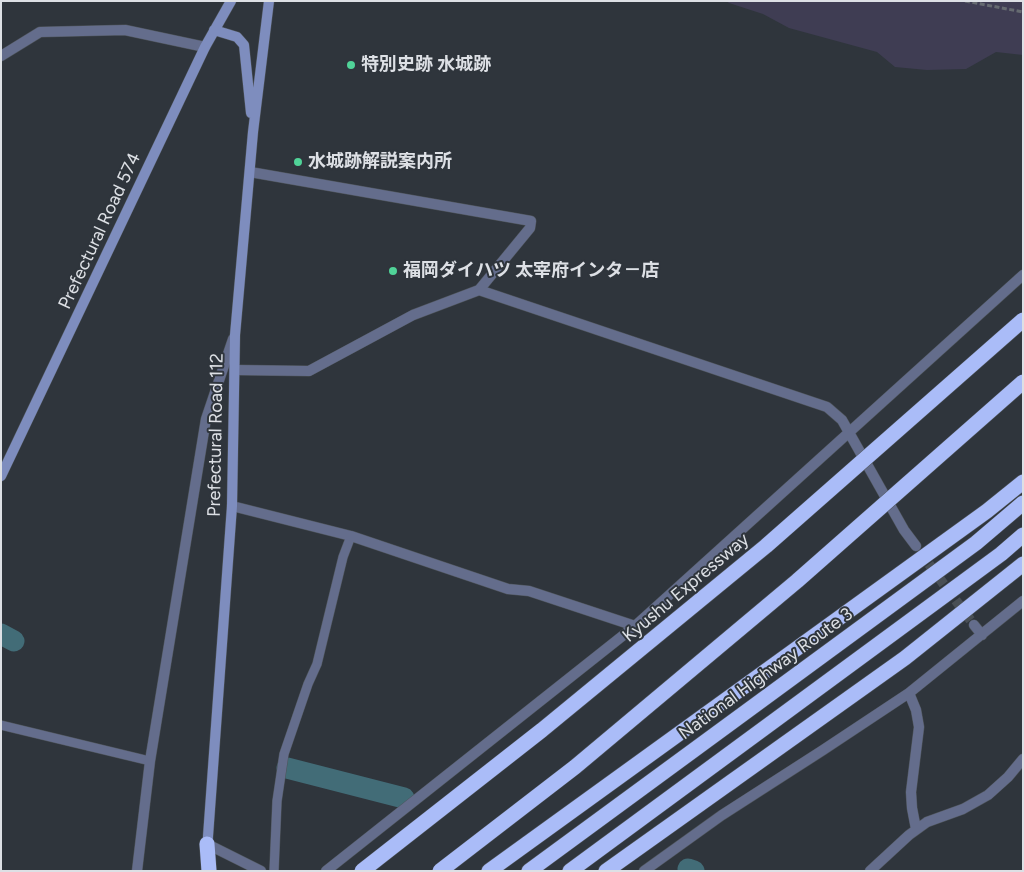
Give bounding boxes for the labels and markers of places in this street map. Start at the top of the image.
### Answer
place label: 特別史跡 水城跡 [361,54,491,76]
marker: 特別史跡 水城跡 [345,59,357,71]
place label: 水城跡解説案内所 [308,151,452,173]
marker: 水城跡解説案内所 [292,156,304,168]
place label: 福岡ダイハツ 太宰府インタ－店 [403,260,659,282]
marker: 福岡ダイハツ 太宰府インタ－店 [387,265,399,277]

